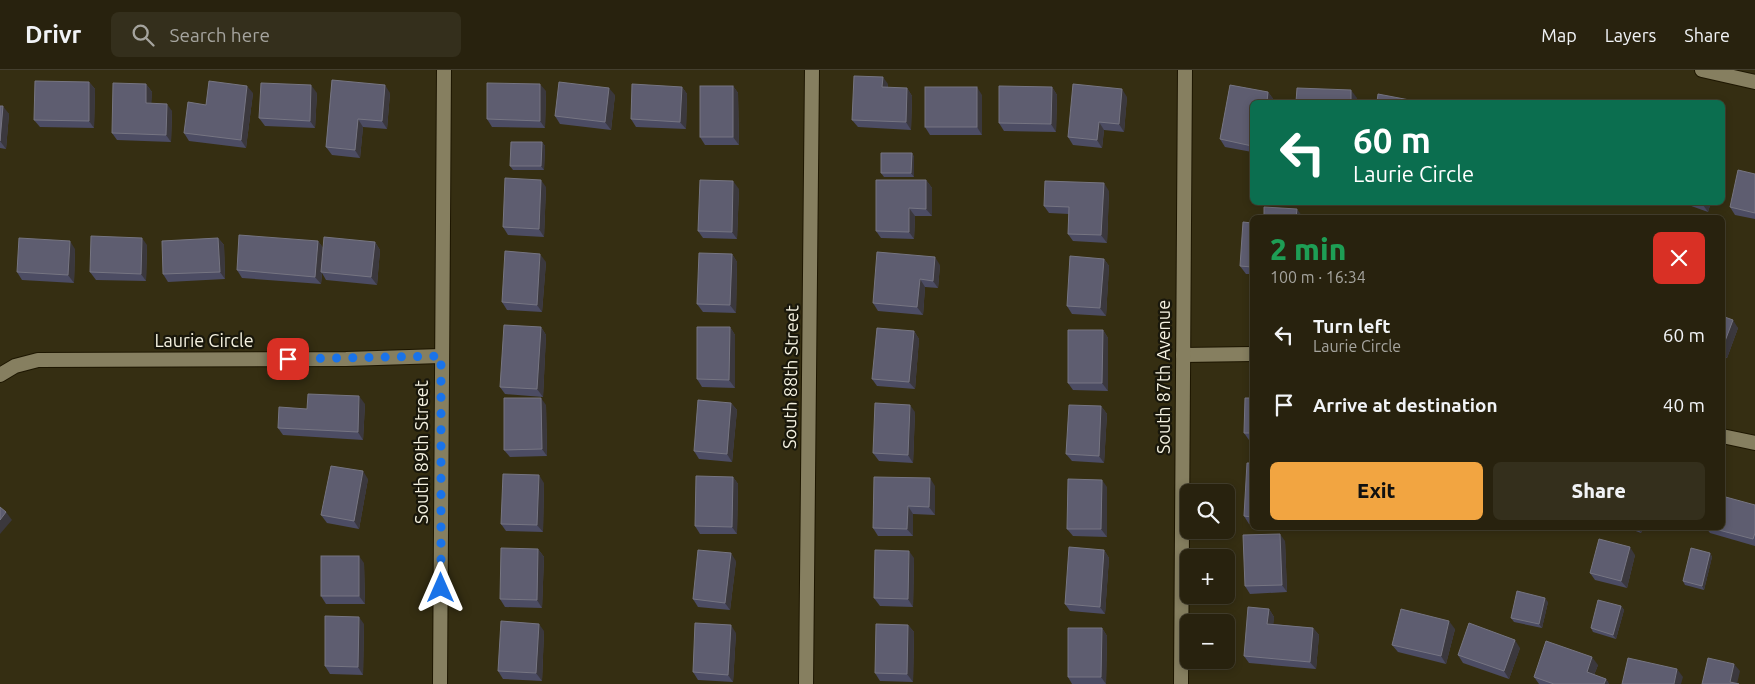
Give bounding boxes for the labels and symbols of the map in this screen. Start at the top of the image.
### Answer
street label: South 87th Avenue [1153,300,1173,454]
street label: South 88th Street [779,305,801,449]
street label: Laurie Circle [154,330,254,350]
pin [267,338,309,380]
street label: South 89th Street [411,380,431,524]
position arrow [414,561,466,613]

